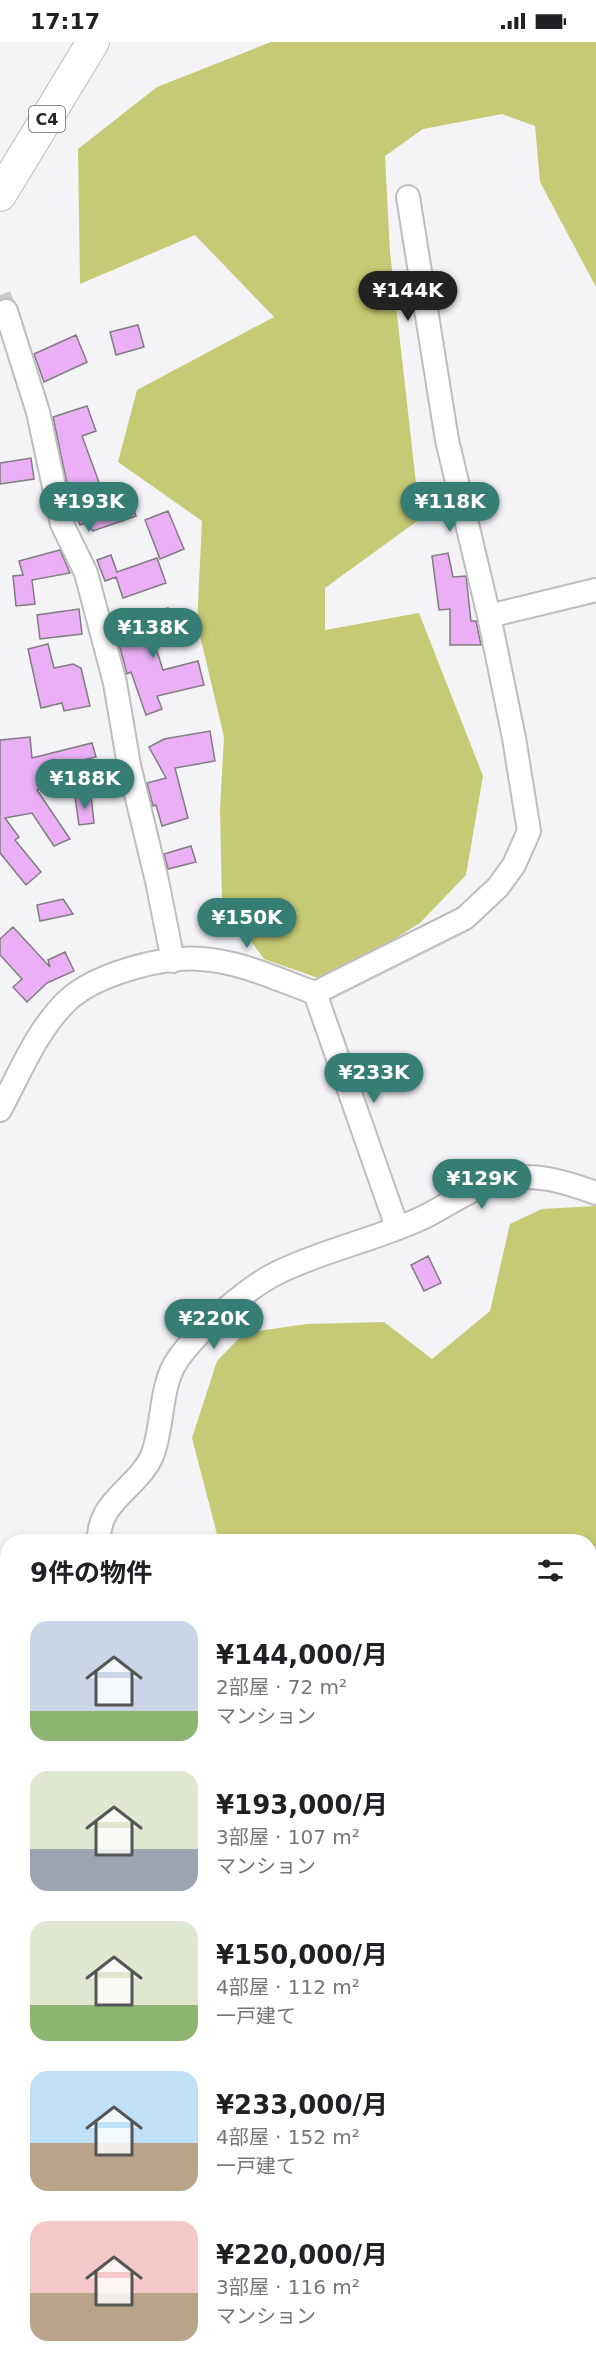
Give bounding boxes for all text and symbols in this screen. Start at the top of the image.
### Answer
text: 17:17 [30,9,100,34]
road number: C4 [29,106,65,132]
pin: ¥144K [366,271,450,322]
text: ¥144K [372,278,444,302]
pin: ¥193K [47,482,131,533]
pin: ¥118K [408,482,492,533]
text: ¥193K [53,489,125,513]
text: ¥118K [414,489,486,513]
pin: ¥138K [111,608,195,659]
text: ¥138K [117,615,189,639]
pin: ¥188K [43,759,127,810]
text: ¥188K [49,766,121,790]
pin: ¥150K [205,898,289,949]
text: ¥150K [211,905,283,929]
pin: ¥233K [332,1053,416,1104]
text: ¥233K [338,1060,410,1084]
pin: ¥129K [440,1159,524,1210]
text: ¥129K [446,1166,518,1190]
pin: ¥220K [172,1299,256,1350]
text: ¥220K [178,1306,250,1330]
icon: filters [534,1554,567,1587]
text: 9件の物件 [30,1558,152,1588]
text: ¥144,000/月 [216,1640,388,1670]
icon: home [78,1645,150,1717]
text: 2部屋 · 72 m² [216,1675,347,1699]
text: マンション [216,1704,316,1728]
text: ¥193,000/月 [216,1790,388,1820]
icon: home [78,1795,150,1867]
text: 3部屋 · 107 m² [216,1825,360,1849]
text: マンション [216,1854,316,1878]
text: ¥150,000/月 [216,1940,388,1970]
icon: home [78,1945,150,2017]
text: 4部屋 · 112 m² [216,1975,360,1999]
text: 一戸建て [216,2004,296,2028]
text: ¥233,000/月 [216,2090,388,2120]
icon: home [78,2095,150,2167]
text: 4部屋 · 152 m² [216,2125,360,2149]
text: 一戸建て [216,2154,296,2178]
text: ¥220,000/月 [216,2240,388,2270]
icon: home [78,2245,150,2317]
text: 3部屋 · 116 m² [216,2275,360,2299]
text: マンション [216,2304,316,2328]

